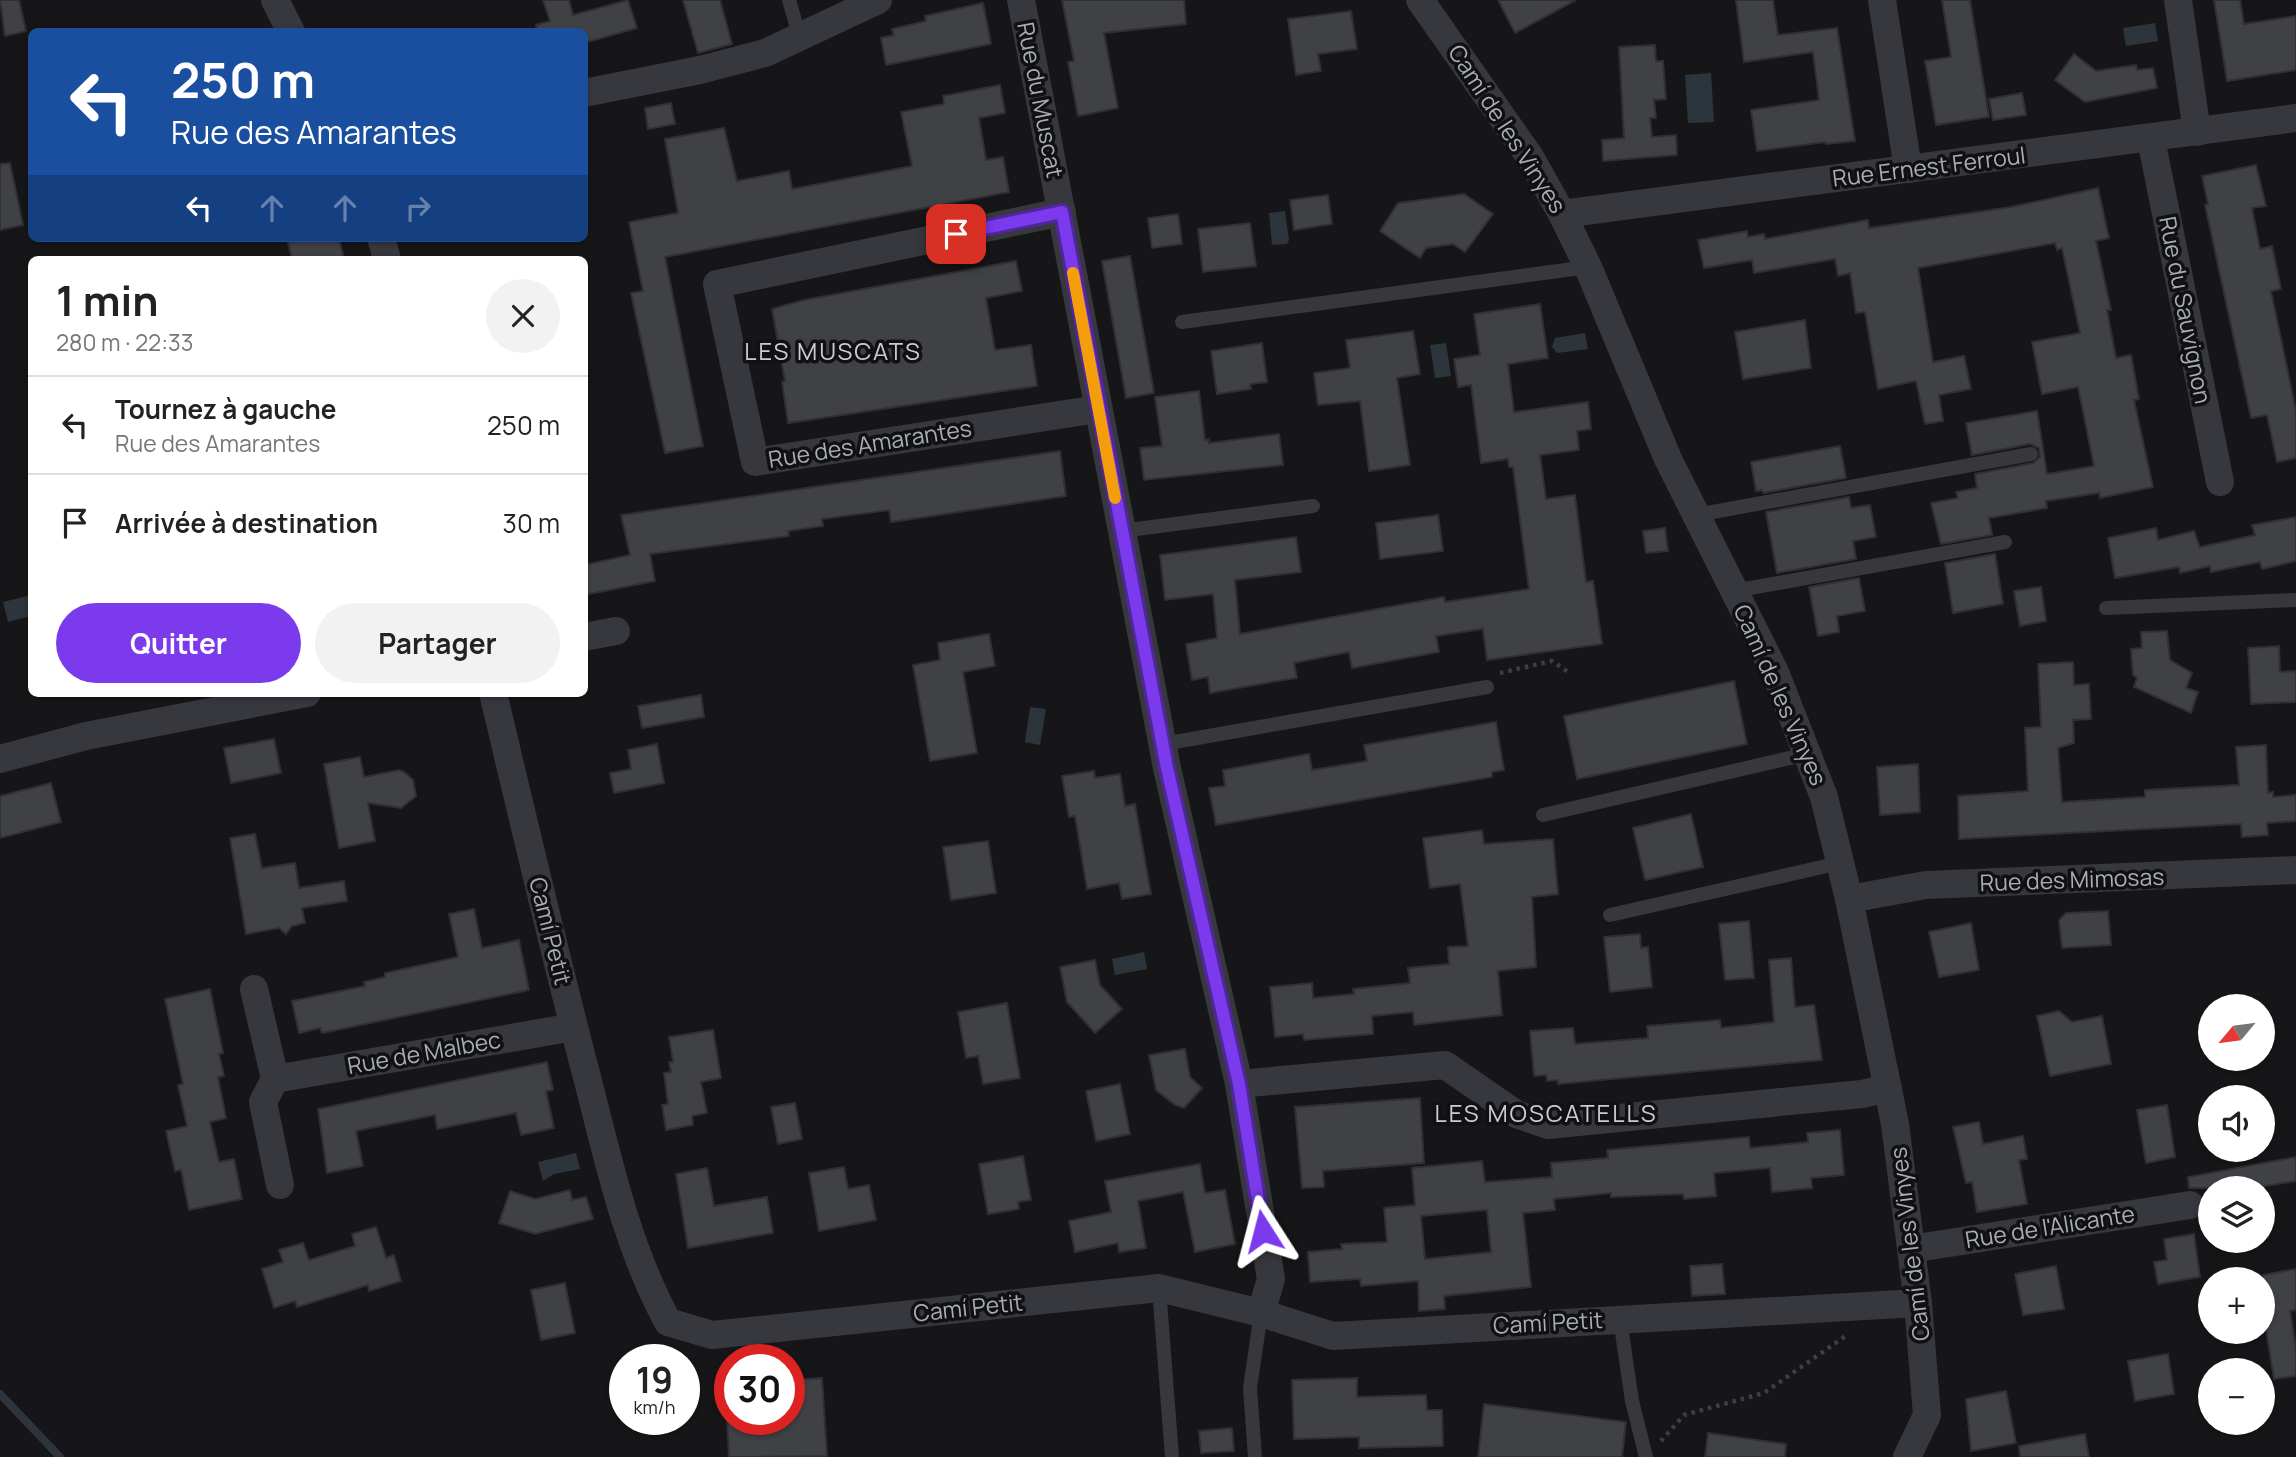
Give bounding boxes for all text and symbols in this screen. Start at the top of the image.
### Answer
street label: Rue du Muscat [1010,19,1072,180]
street label: Camí de les Vinyes [1441,38,1574,219]
text: 250 m [171,46,315,113]
icon: left [56,56,147,147]
text: Rue des Amarantes [171,110,457,154]
street label: Rue Ernest Ferroul [1831,138,2027,194]
icon: left [180,189,218,227]
icon: ahead [253,189,291,227]
icon: ahead [326,189,364,227]
icon: right [399,189,437,227]
pin [926,204,986,264]
street label: Rue du Sauvignon [2152,213,2220,406]
icon: arrive [937,215,975,253]
text: 1 min [56,271,159,329]
button: close [486,279,560,353]
text: 280 m · 22:33 [56,326,194,358]
district label: LES MUSCATS [744,334,922,367]
text: Tournez à gauche [115,391,336,427]
icon: left [56,406,94,444]
text: 250 m [487,407,560,443]
street label: Rue des Amarantes [766,411,974,475]
text: Rue des Amarantes [115,427,320,459]
icon: arrive [56,504,94,542]
text: Arrivée à destination [115,505,378,541]
text: 30 m [503,505,560,541]
street label: Camí de les Vinyes [1727,599,1835,790]
button: Quitter [56,603,301,683]
button: Partager [315,603,560,683]
street label: Rue des Mimosas [1979,860,2165,898]
street label: Camí Petit [522,874,580,988]
north arrow [2198,994,2275,1071]
map controls [2198,994,2275,1435]
street label: Rue de Malbec [345,1023,503,1081]
button: sound [2198,1085,2275,1162]
district label: LES MOSCATELLS [1435,1096,1657,1129]
street label: Camí de les Vinyes [1881,1145,1937,1343]
button: layers [2198,1176,2275,1253]
position arrow [1226,1194,1300,1268]
street label: Rue de l'Alicante [1963,1197,2137,1255]
button: + [2198,1267,2275,1344]
street label: Camí Petit [912,1285,1024,1329]
street label: Camí Petit [1492,1303,1604,1341]
speed limit sign: 30 [714,1344,805,1435]
text: 19 [636,1356,673,1404]
button: − [2198,1358,2275,1435]
text: km/h [634,1395,675,1419]

